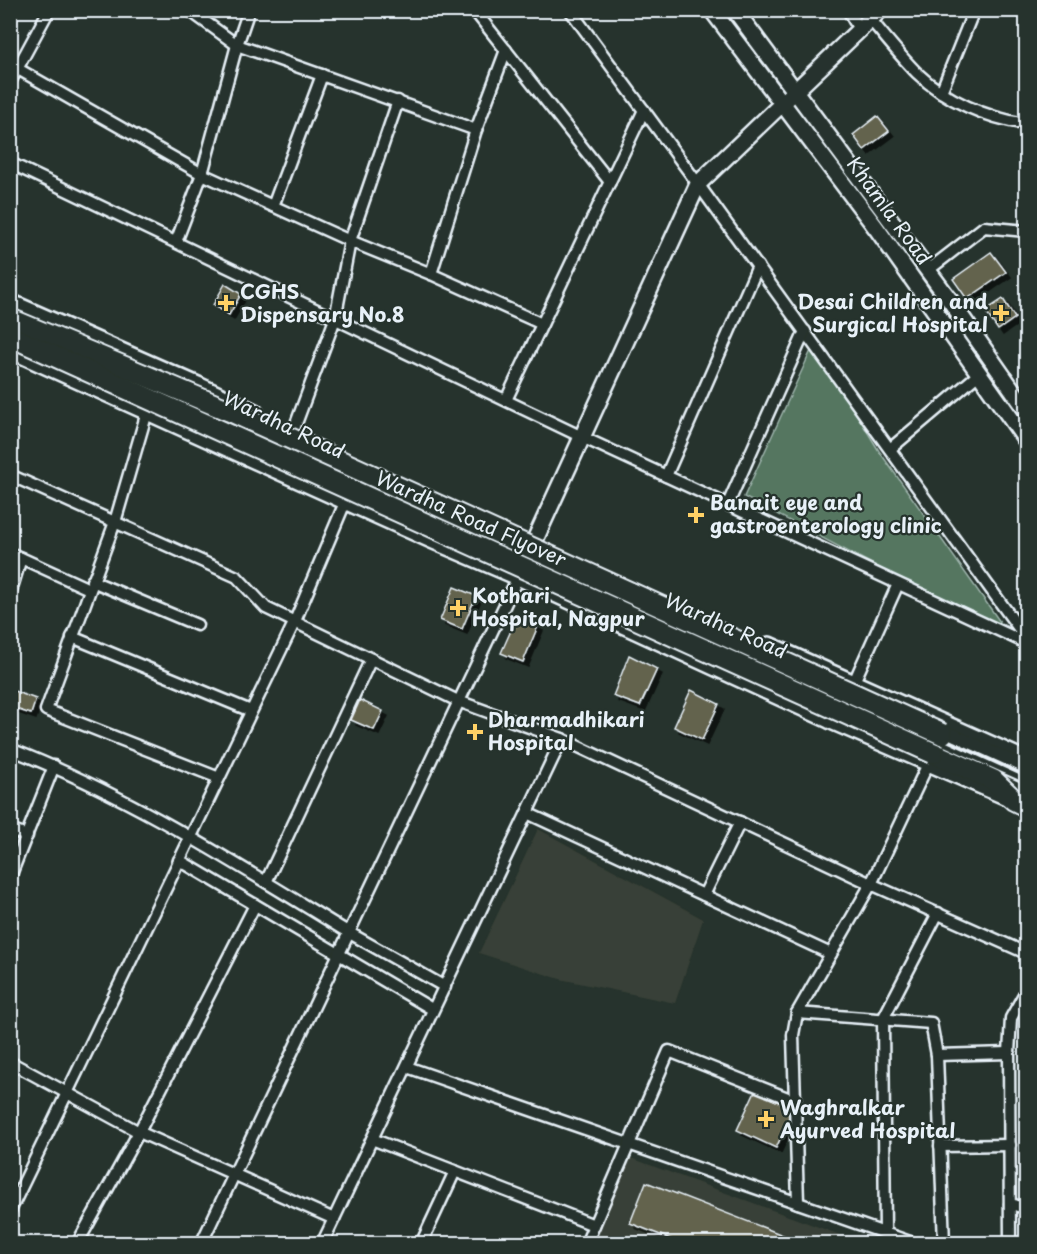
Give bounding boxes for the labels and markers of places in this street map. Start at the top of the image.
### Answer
place label: CGHS Dispensary No.8 [240,276,404,329]
place label: Desai Children and Surgical Hospital [797,286,989,339]
marker: CGHS Dispensary No.8 [217,294,235,312]
marker: Desai Children and Surgical Hospital [992,304,1010,322]
place label: Banait eye and gastroenterology clinic [710,487,942,540]
marker: Banait eye and gastroenterology clinic [687,506,705,524]
place label: Kothari Hospital, Nagpur [472,580,645,633]
marker: Kothari Hospital, Nagpur [449,599,467,617]
place label: Dharmadhikari Hospital [488,704,645,757]
marker: Dharmadhikari Hospital [466,723,484,741]
place label: Waghralkar Ayurved Hospital [779,1092,955,1145]
marker: Waghralkar Ayurved Hospital [757,1110,775,1128]

